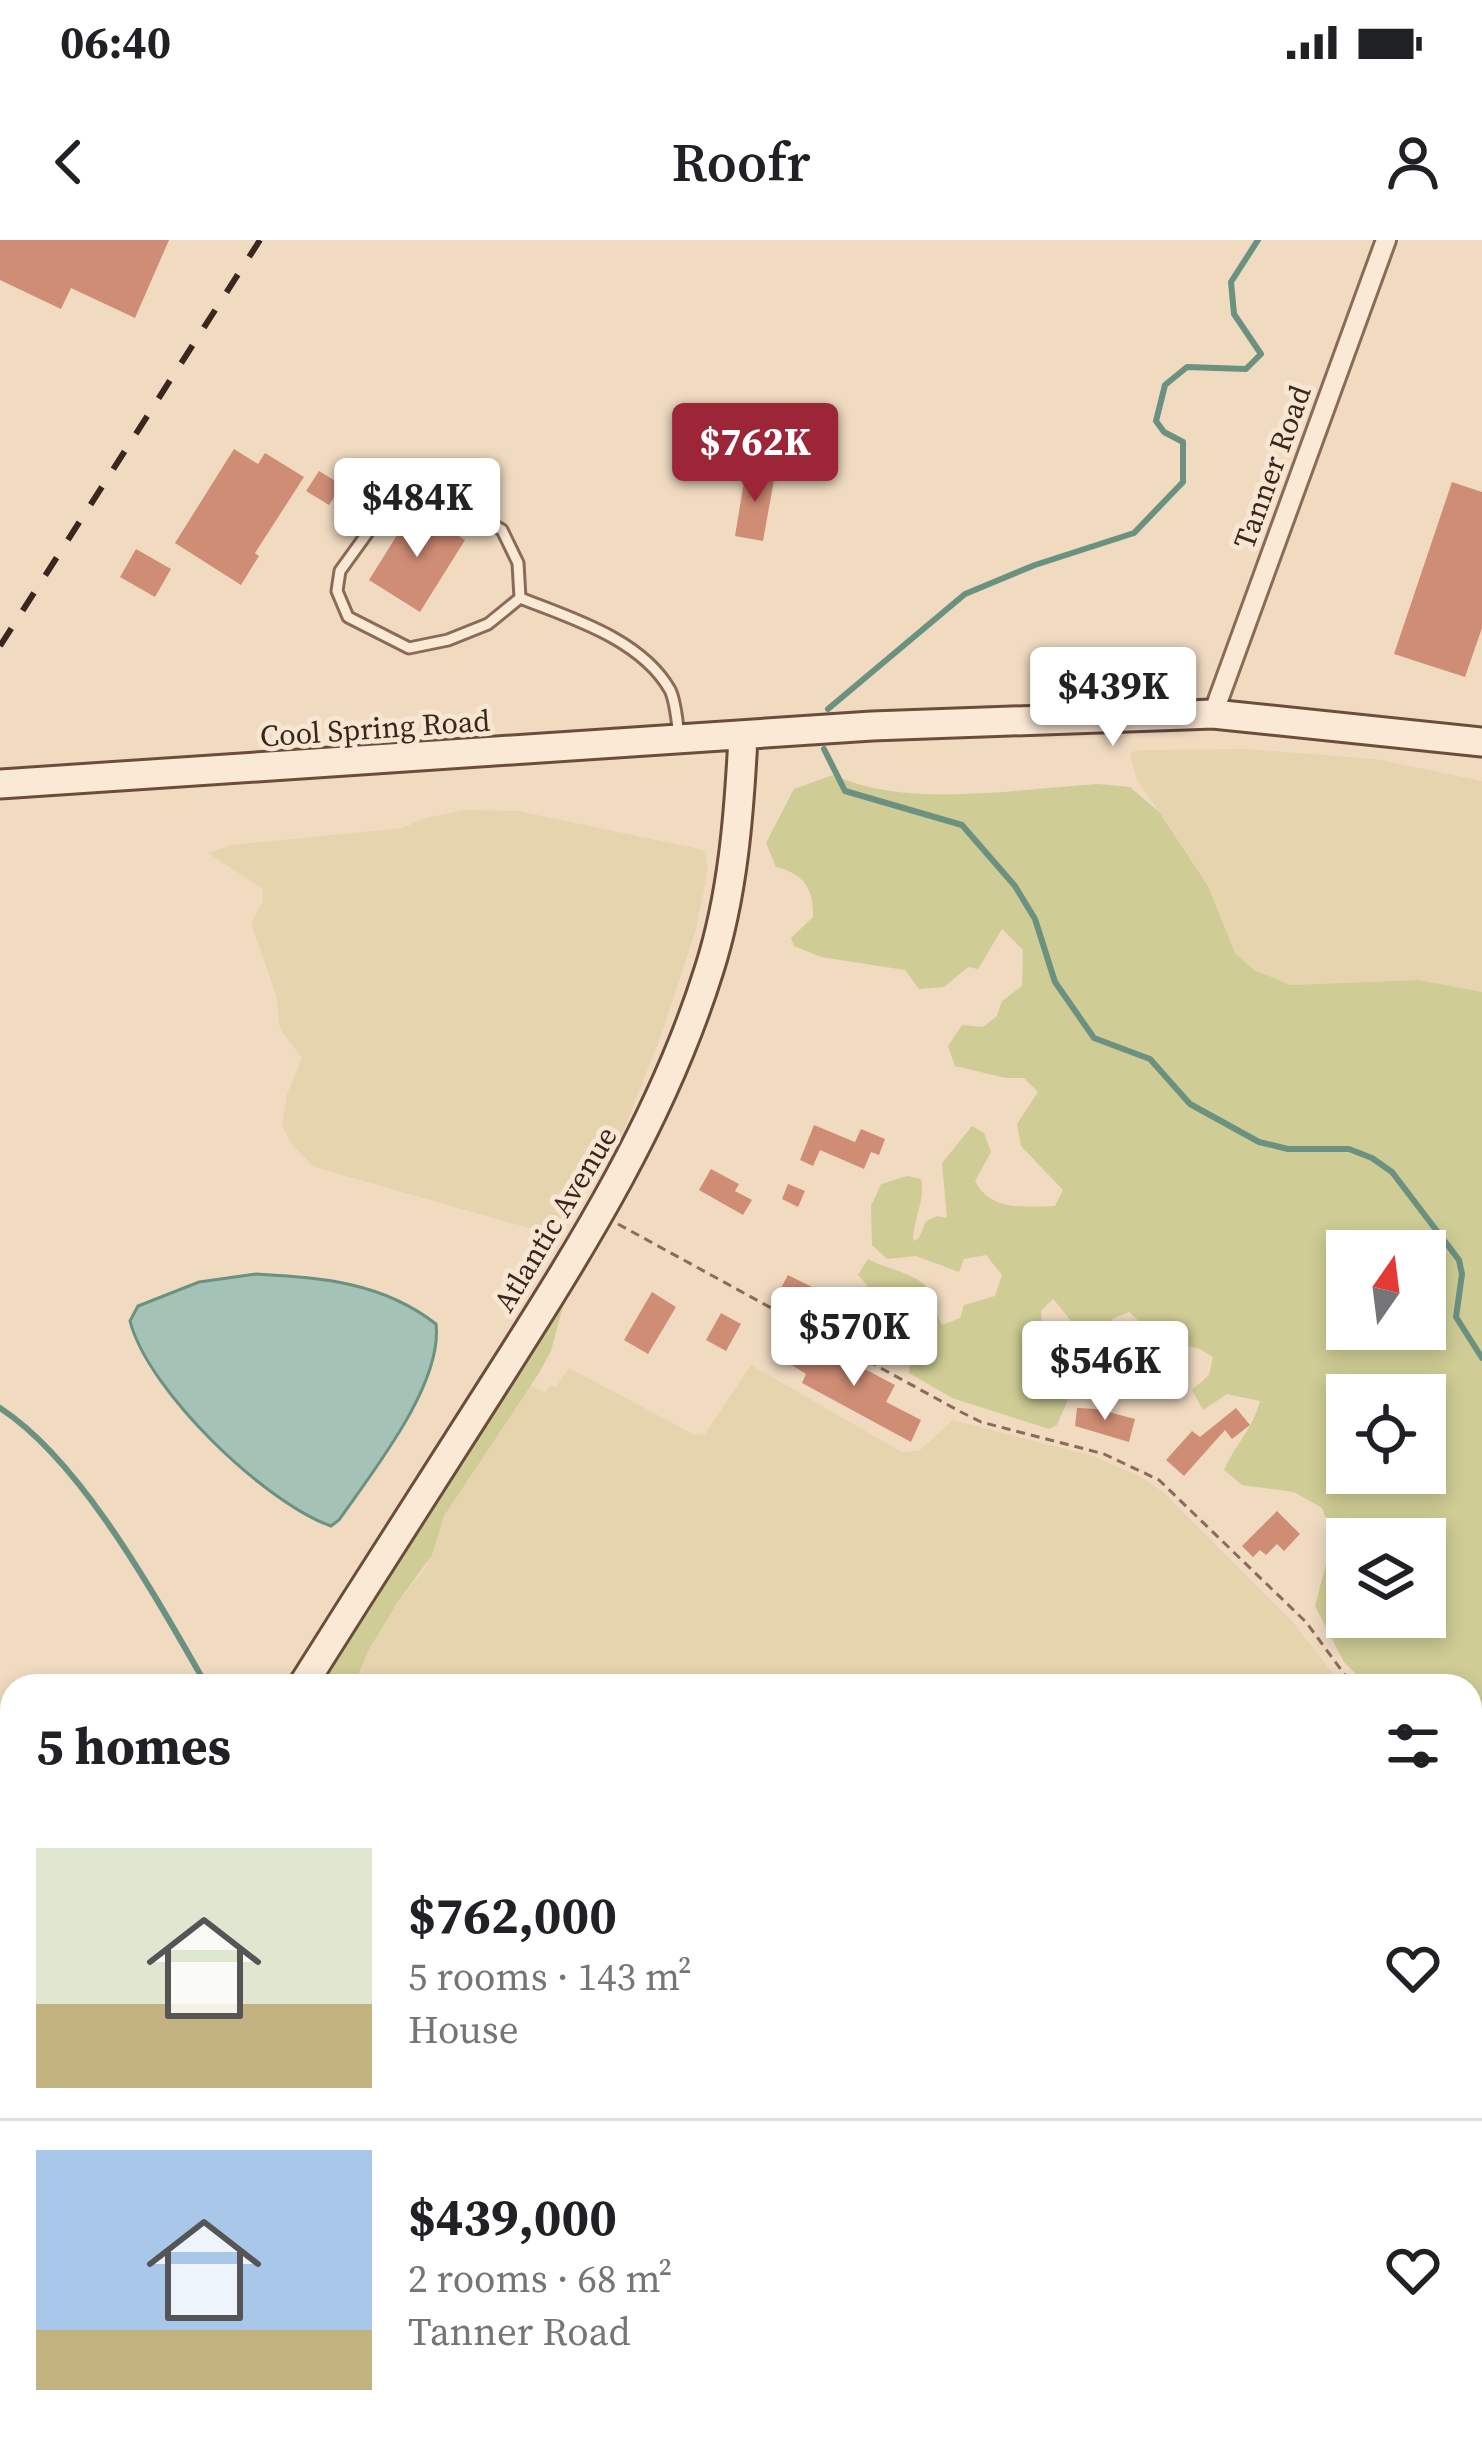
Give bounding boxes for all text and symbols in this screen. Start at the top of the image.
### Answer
text: 06:40 [60,11,171,73]
text: Roofr [672,125,810,199]
icon: back [36,129,102,195]
icon: person [1380,129,1446,195]
street label: Tanner Road [1223,379,1321,555]
pin: $762K [671,403,839,505]
text: $762K [699,415,811,468]
pin: $484K [333,458,501,560]
text: $484K [361,470,473,523]
pin: $439K [1029,647,1197,749]
text: $439K [1057,659,1169,712]
street label: Cool Spring Road [259,700,491,756]
street label: Atlantic Avenue [483,1119,627,1319]
north arrow [1326,1230,1446,1350]
map controls [1326,1230,1446,1638]
pin: $570K [770,1287,938,1389]
text: $570K [798,1299,910,1352]
pin: $546K [1021,1321,1189,1423]
text: $546K [1049,1333,1161,1386]
button: locate [1326,1374,1446,1494]
button: layers [1326,1518,1446,1638]
text: 5 homes [36,1711,231,1781]
icon: filters [1380,1713,1446,1779]
text: $762,000 [408,1880,617,1950]
icon: home [132,1896,276,2040]
icon: heart [1380,1935,1446,2001]
text: 5 rooms · 143 m² [408,1950,692,2003]
text: House [408,2003,519,2056]
text: $439,000 [408,2182,617,2252]
icon: home [132,2198,276,2342]
icon: heart [1380,2237,1446,2303]
text: 2 rooms · 68 m² [408,2252,672,2305]
text: Tanner Road [408,2305,631,2358]

